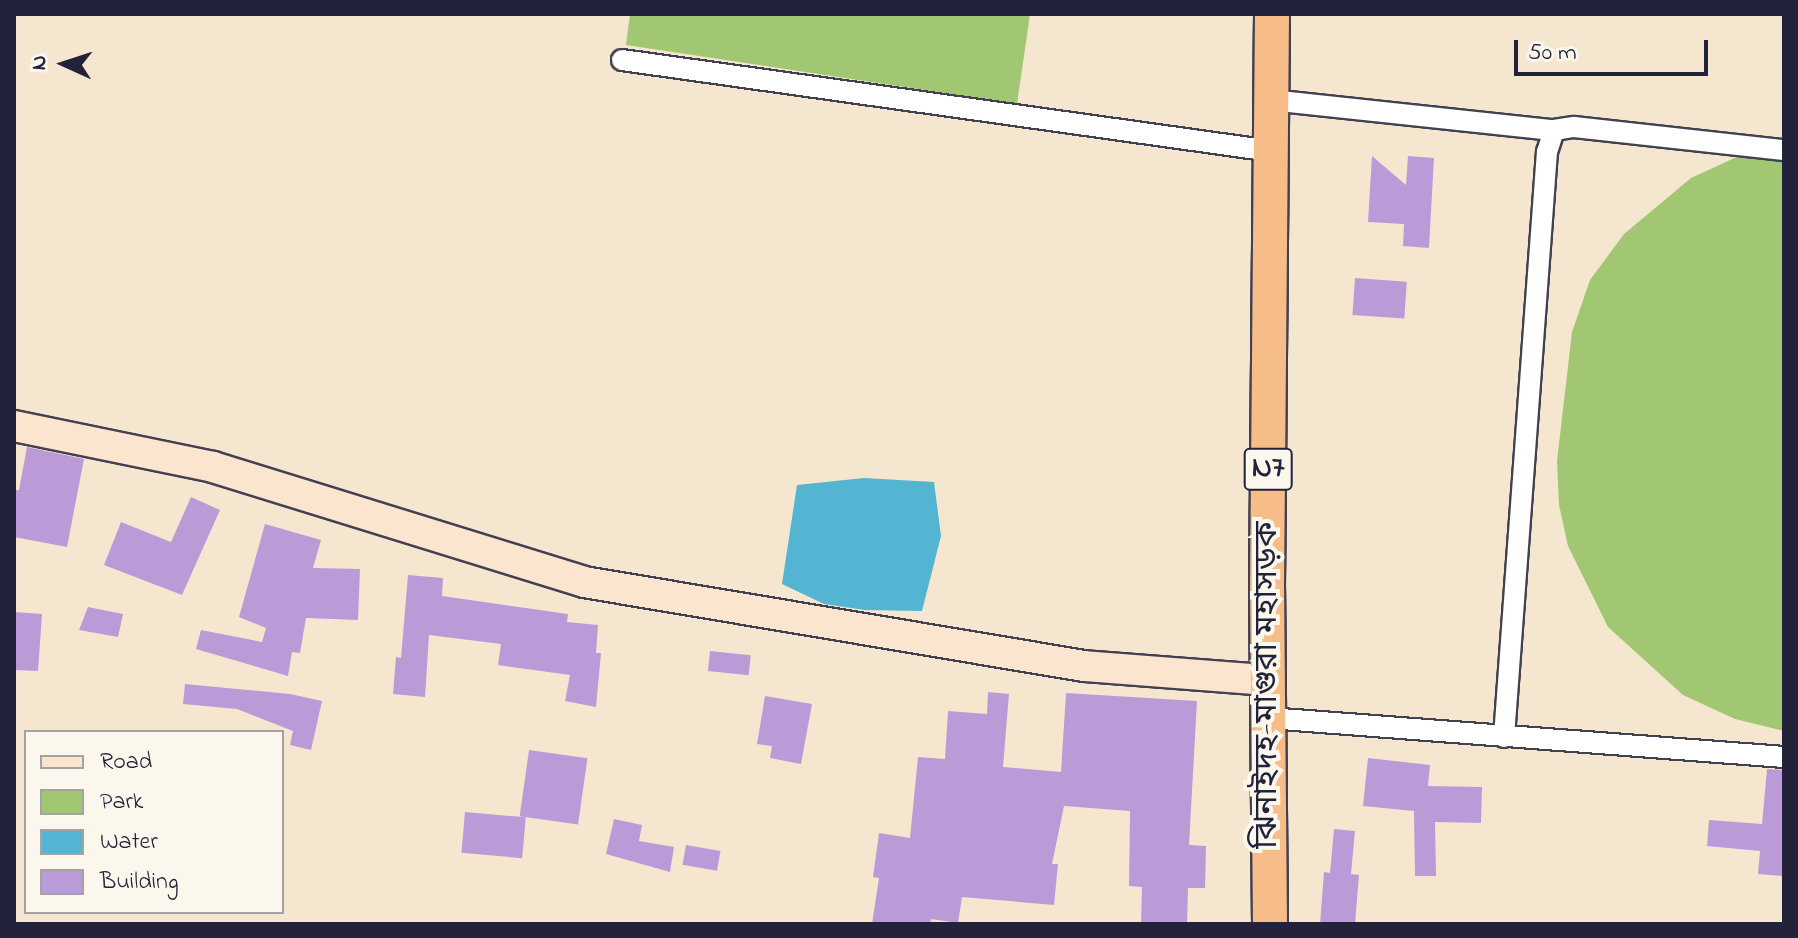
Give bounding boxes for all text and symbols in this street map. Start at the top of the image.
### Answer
north arrow [24,24,104,104]
scale bar [1518,24,1712,74]
text: 50 m [1528,36,1577,71]
text: N [24,54,56,71]
road number: N7 [1242,443,1294,495]
street label: ঝিনাইদহ-মাগুরা মহাসড়ক [1250,521,1288,849]
legend [24,730,284,914]
text: Road [100,745,152,780]
text: Park [100,785,143,820]
text: Water [100,825,158,860]
text: Building [100,865,179,900]

